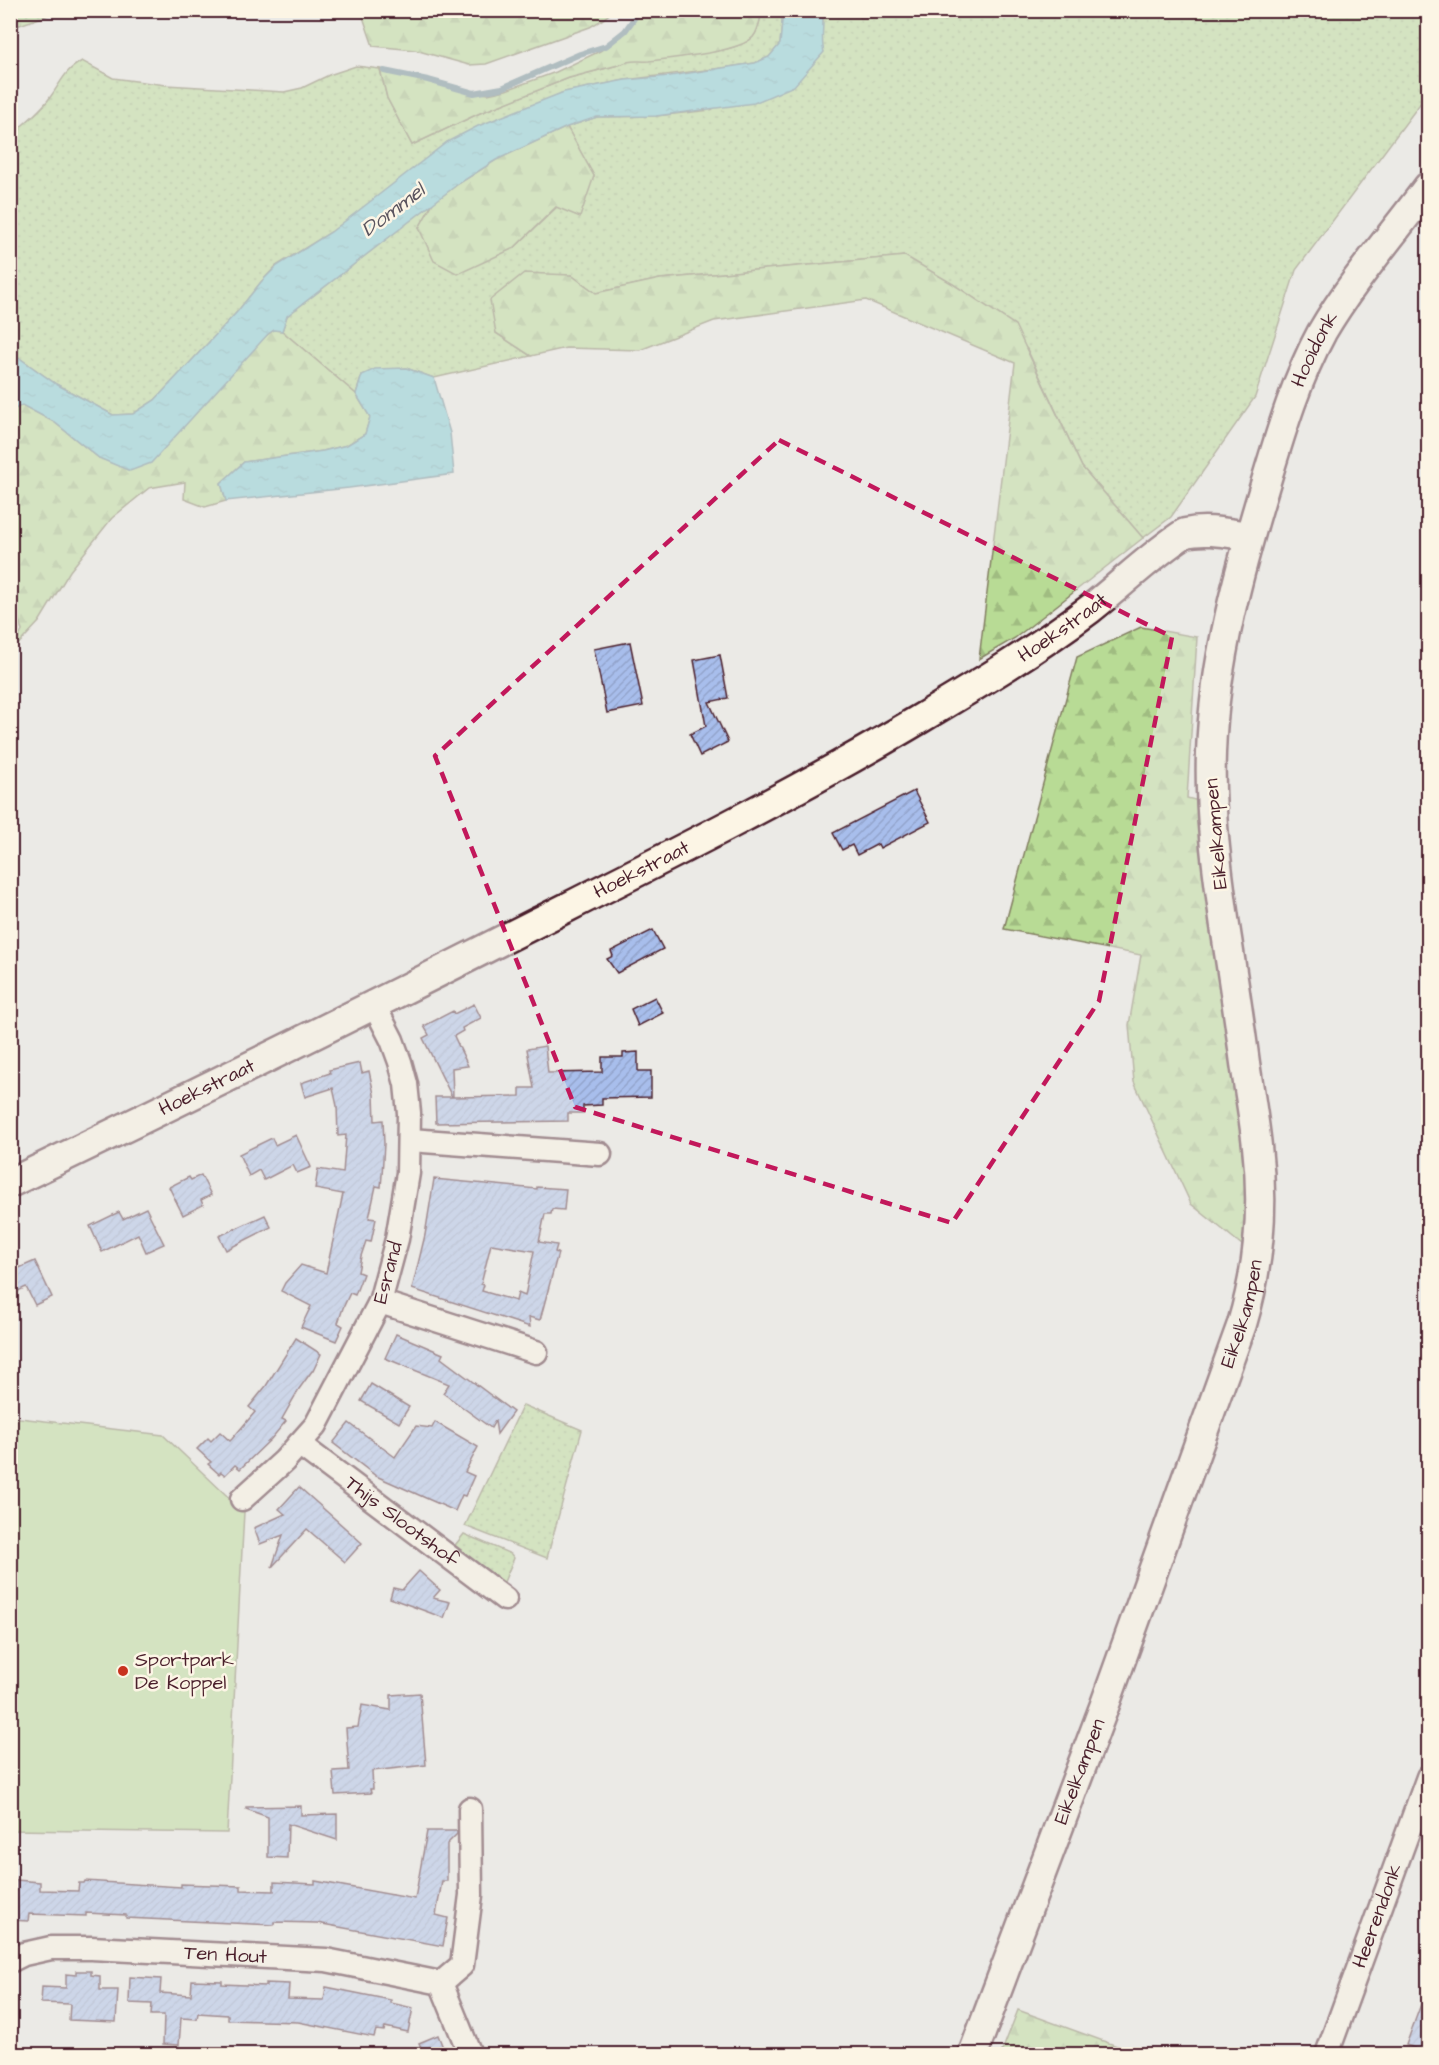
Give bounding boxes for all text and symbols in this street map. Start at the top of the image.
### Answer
water label: Dommel [355,175,433,243]
street label: Hooidonk [1284,306,1345,391]
street label: Hoekstraat [1012,586,1114,669]
street label: Eikelkampen [1197,777,1235,891]
street label: Hoekstraat [589,834,694,906]
street label: Hoekstraat [154,1052,260,1123]
street label: Esrand [366,1238,410,1307]
street label: Eikelkampen [1213,1258,1270,1372]
street label: Thijs Slootshof [339,1469,465,1574]
place label: Sportpark De Koppel [135,1646,234,1697]
marker: Sportpark De Koppel [116,1664,130,1678]
street label: Eikelkampen [1047,1715,1112,1828]
street label: Heerendonk [1345,1860,1409,1972]
street label: Ten Hout [183,1939,268,1971]

